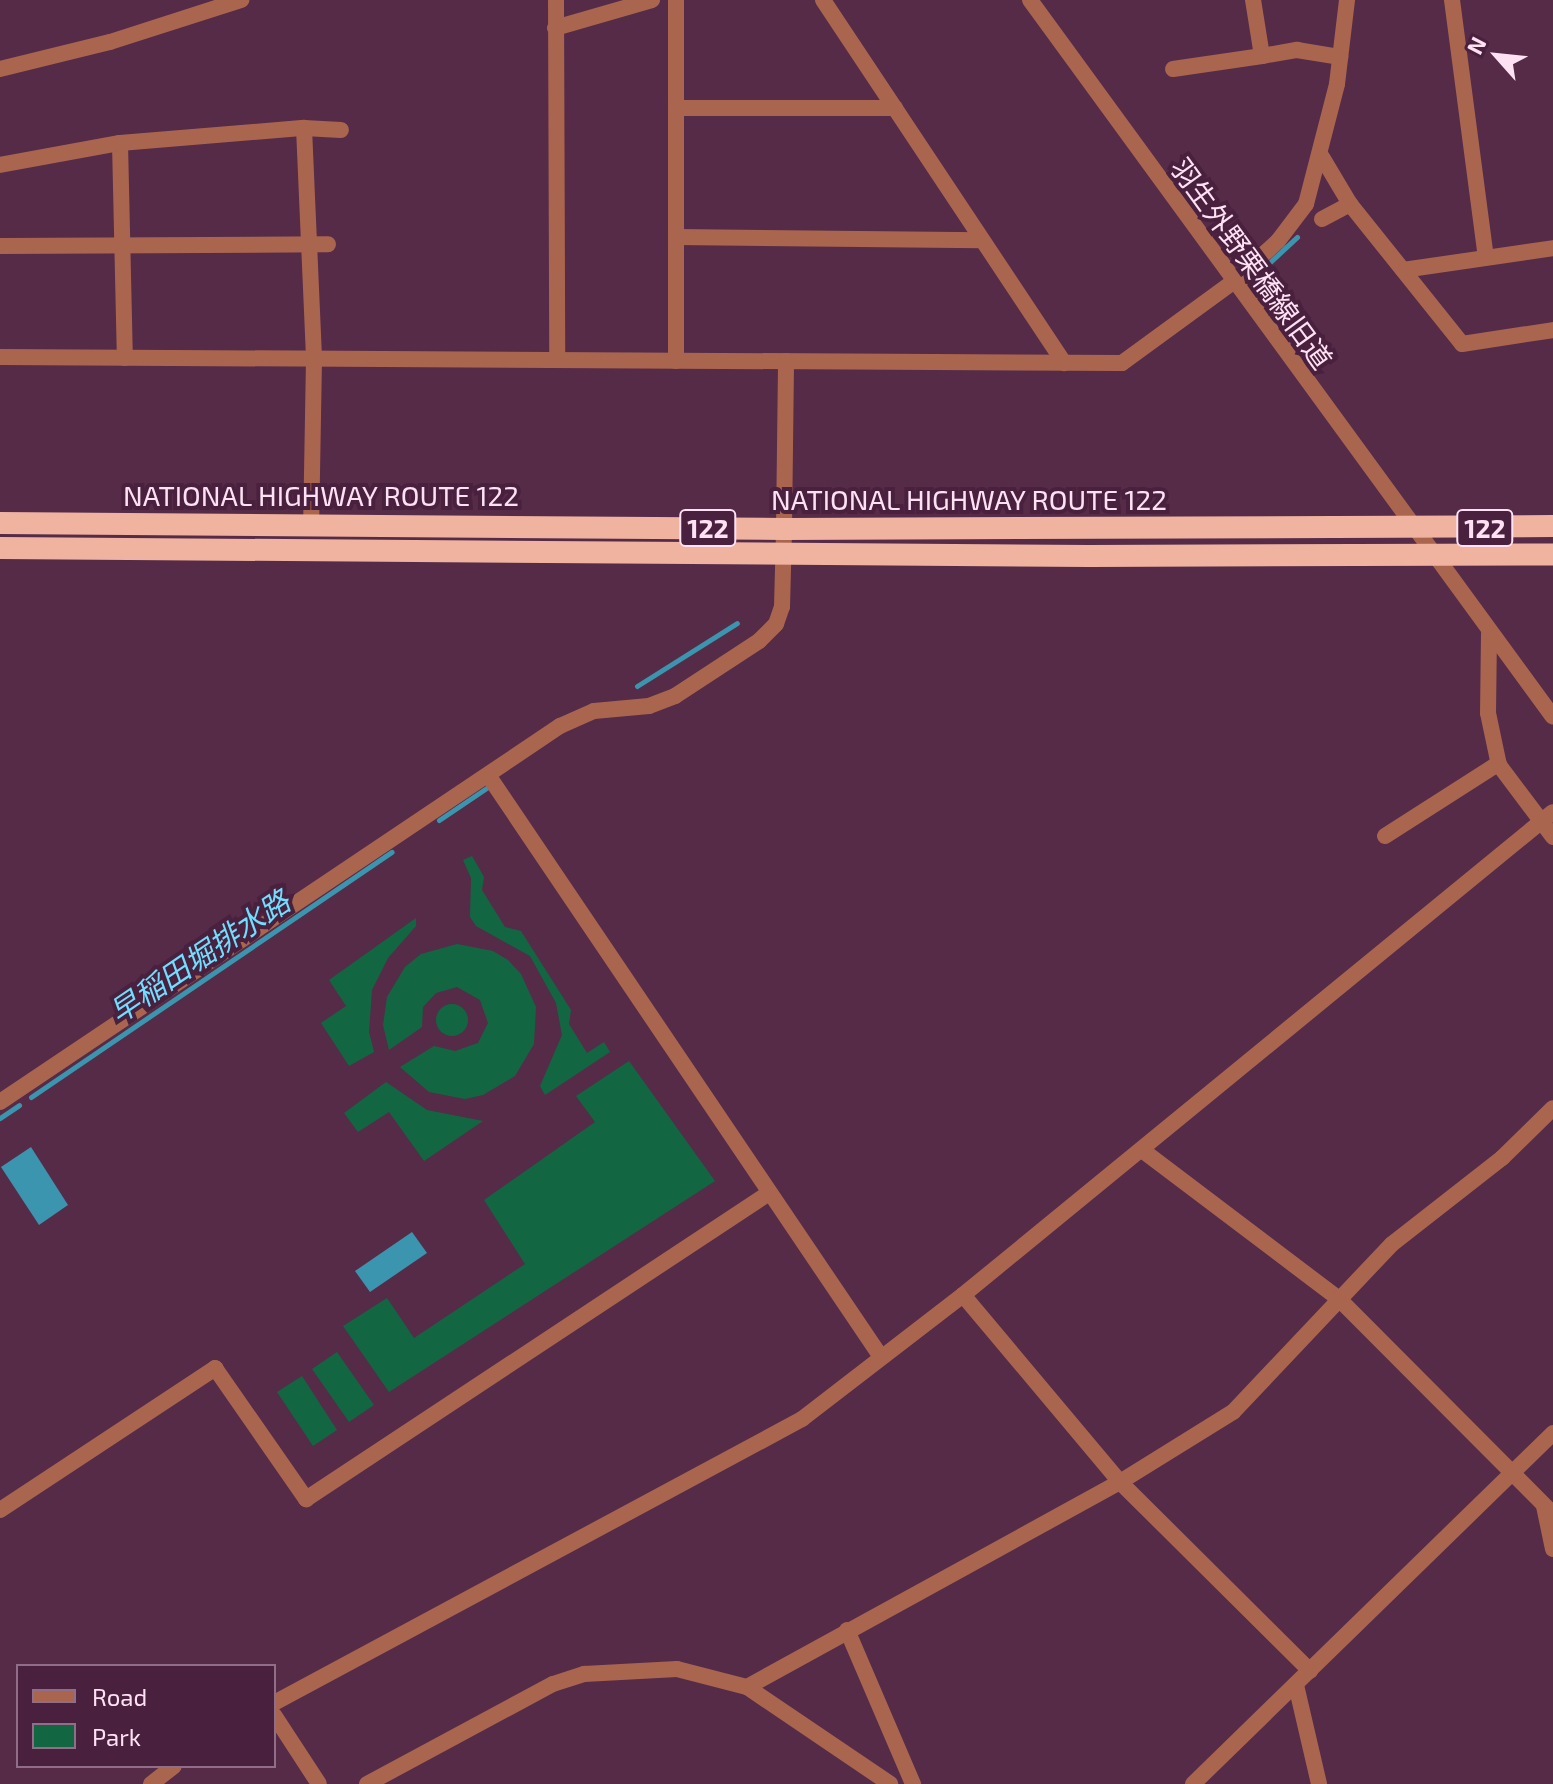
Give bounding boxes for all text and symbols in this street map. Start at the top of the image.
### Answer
north arrow [1457,16,1537,96]
text: N [1460,32,1491,58]
street label: 羽生外野栗橋線旧道 [1164,151,1340,375]
street label: NATIONAL HIGHWAY ROUTE 122 [122,478,520,512]
street label: NATIONAL HIGHWAY ROUTE 122 [770,482,1168,516]
road number: 122 [678,506,738,550]
road number: 122 [1455,506,1515,550]
water label: 早稲田堀排水路 [102,882,296,1030]
legend [16,1664,276,1768]
text: Road [92,1682,147,1711]
text: Park [92,1722,141,1751]

